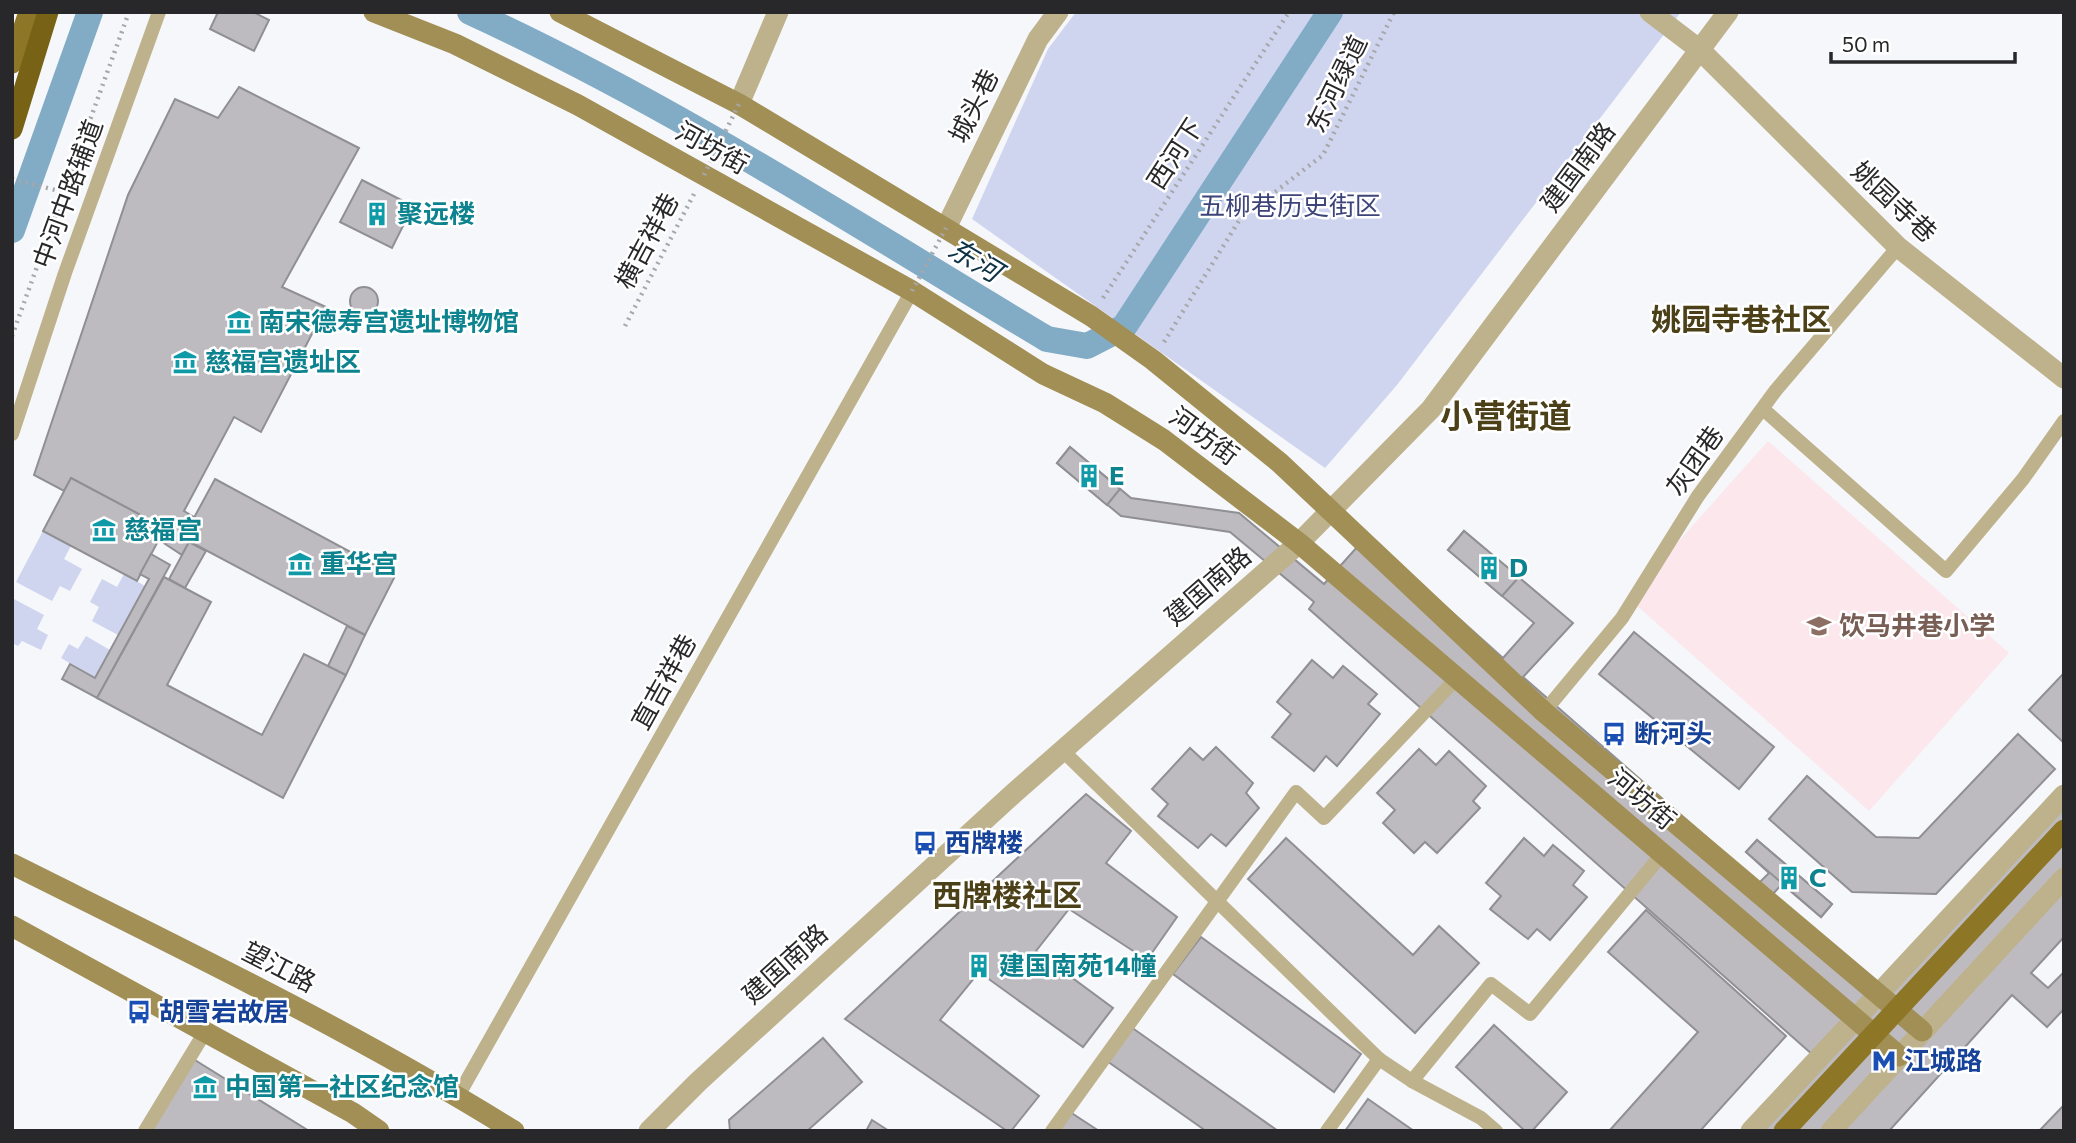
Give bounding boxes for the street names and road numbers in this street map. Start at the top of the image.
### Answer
street label: 东河绿道 [1299,30,1372,137]
street label: 城头巷 [942,63,1004,147]
street label: 西河下 [1139,112,1208,194]
street label: 河坊街 [671,114,754,179]
street label: 中河中路辅道 [25,115,108,272]
street label: 建国南路 [1533,115,1620,217]
street label: 姚园寺巷 [1846,154,1944,248]
street label: 横吉祥巷 [608,187,684,293]
street label: 河坊街 [1164,399,1246,470]
street label: 灰团巷 [1659,419,1729,501]
street label: 建国南路 [1158,539,1256,631]
street label: 直吉祥巷 [624,628,701,734]
street label: 河坊街 [1603,761,1683,835]
street label: 建国南路 [735,917,833,1009]
street label: 望江路 [238,934,321,997]

